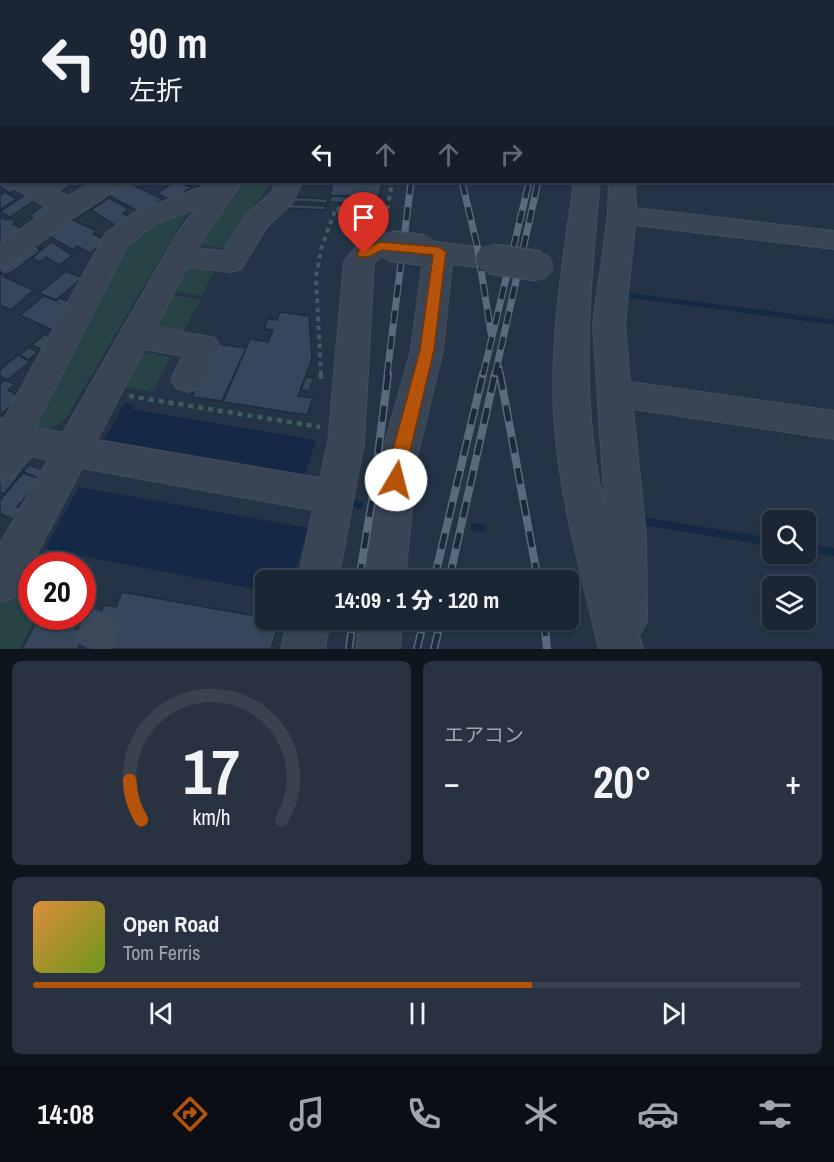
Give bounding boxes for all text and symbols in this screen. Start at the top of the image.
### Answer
text: 90 m [129,15,208,71]
icon: left [30,24,108,102]
text: 左折 [129,72,183,108]
icon: left [306,138,339,171]
icon: ahead [369,138,402,171]
icon: ahead [432,138,465,171]
icon: right [495,138,528,171]
pin [338,192,389,254]
icon: arrive [347,201,380,234]
position arrow [364,448,428,512]
map controls [762,510,816,630]
button: search [762,510,816,564]
speed limit sign: 20 [18,552,96,630]
button: layers [762,576,816,630]
text: 14:09 · 1 分 · 120 m [335,585,499,615]
text: エアコン [444,721,524,748]
text: 17 [183,729,240,813]
text: 20° [593,751,652,812]
text: − [444,760,460,804]
text: + [785,760,801,804]
text: km/h [192,803,231,832]
text: Open Road [123,909,219,939]
text: Tom Ferris [123,939,201,966]
icon: previous [145,997,178,1030]
icon: pause [401,997,434,1030]
icon: next [657,997,690,1030]
icon: directions [169,1093,211,1135]
icon: music [286,1093,328,1135]
icon: phone [403,1093,445,1135]
icon: climate [520,1093,562,1135]
icon: car [637,1093,679,1135]
icon: filters [754,1093,796,1135]
text: 14:08 [38,1096,94,1132]

